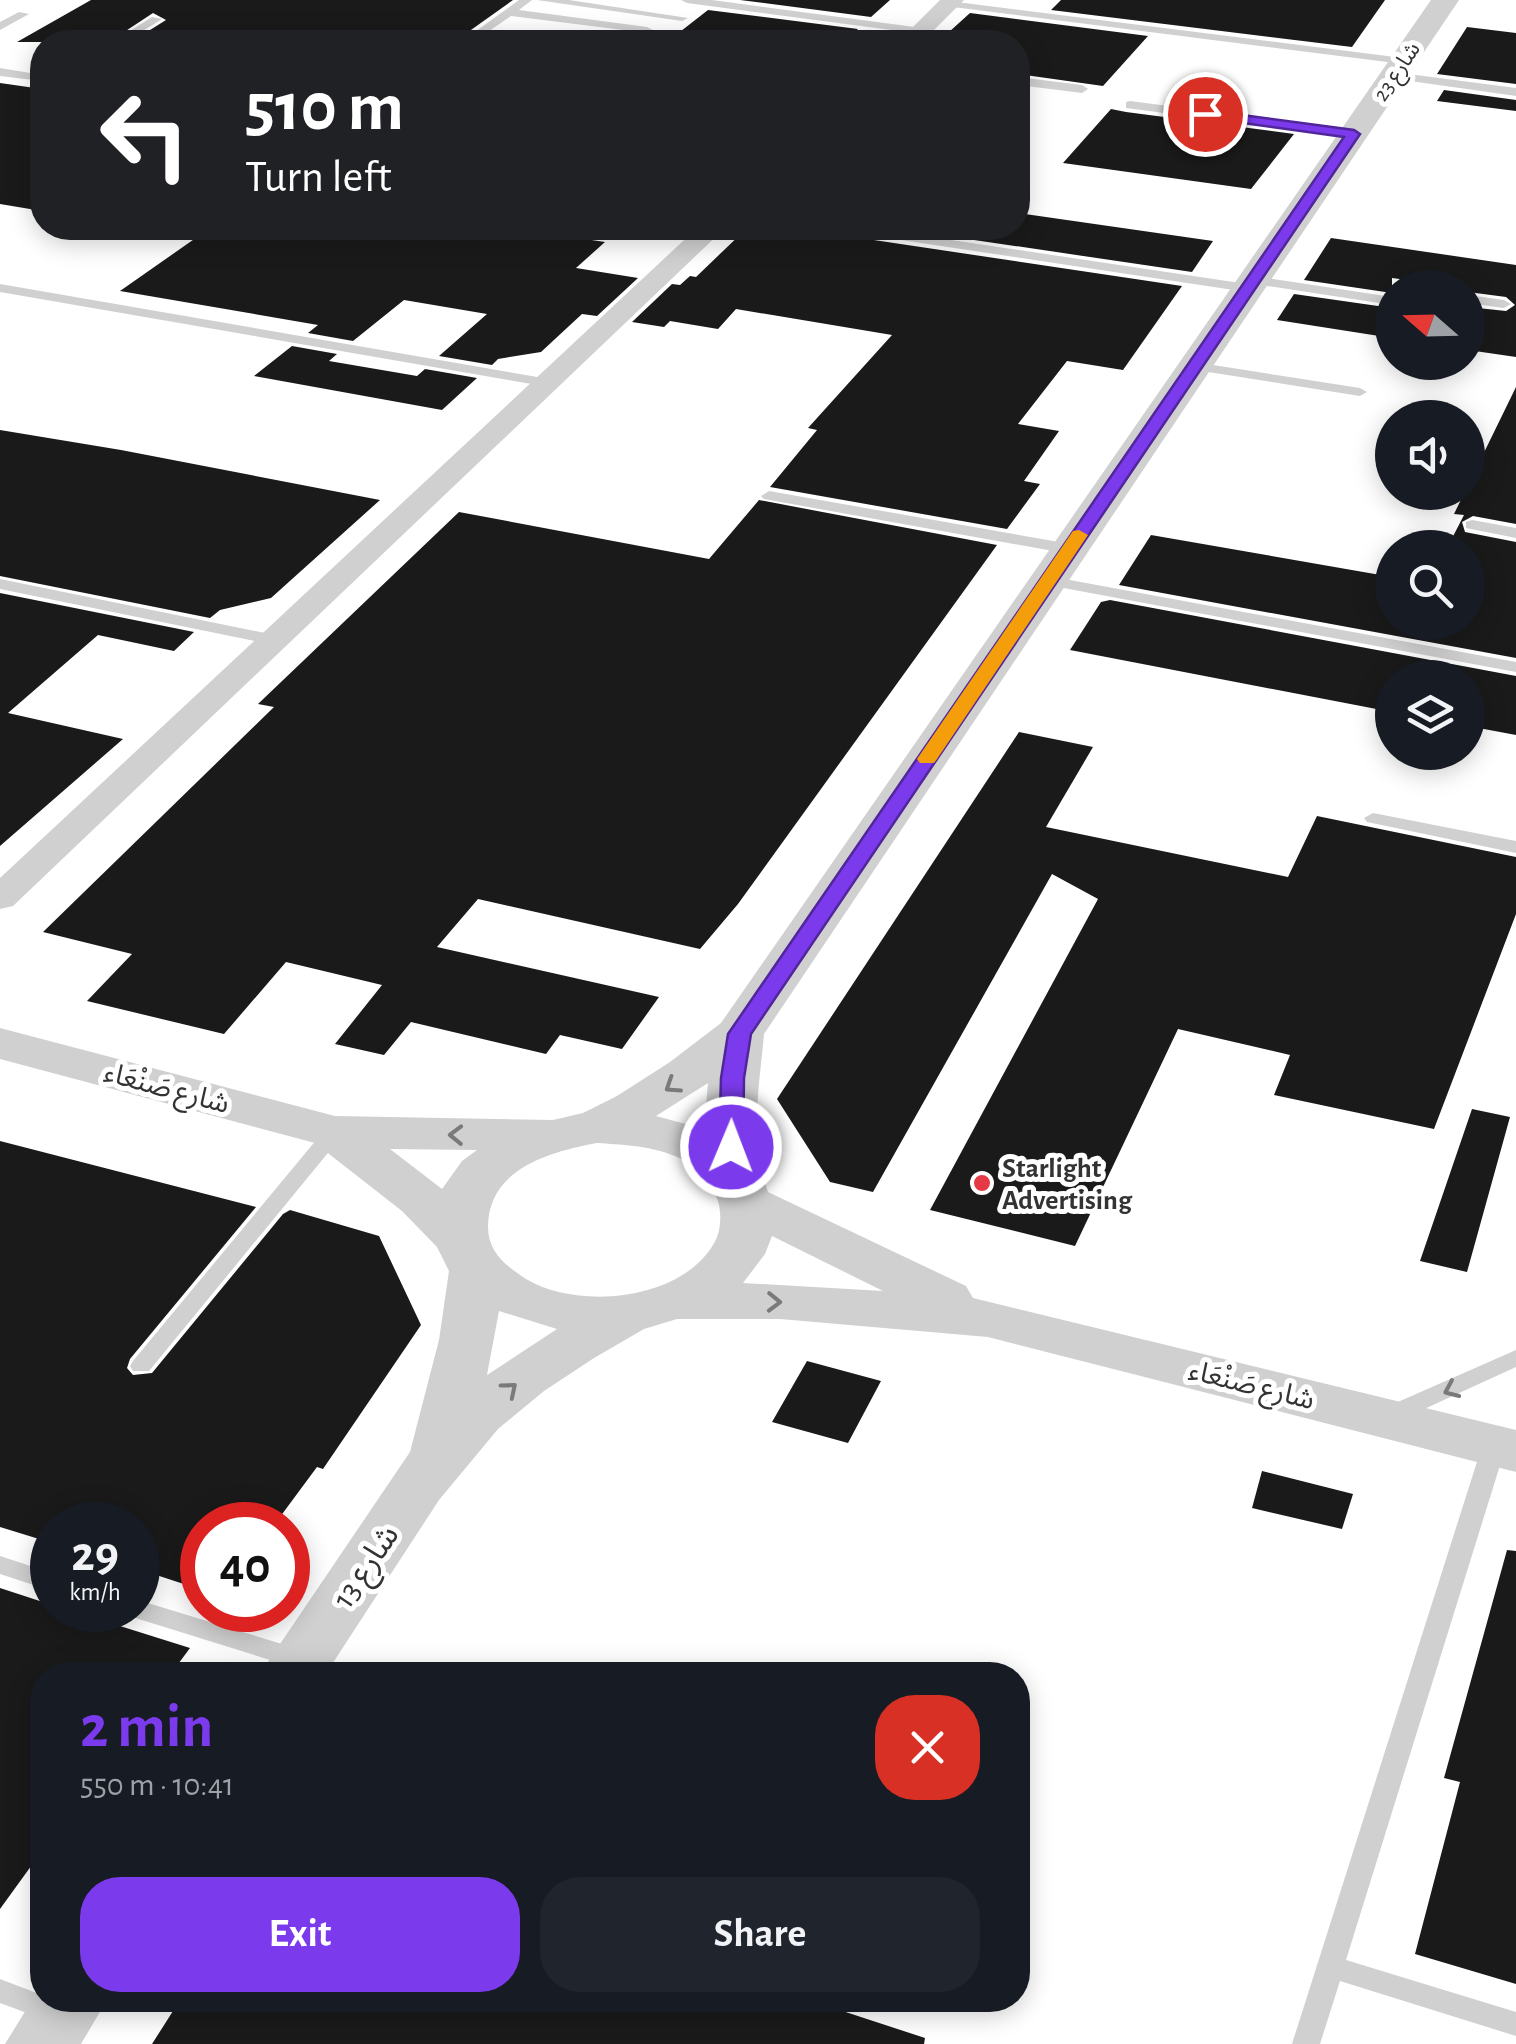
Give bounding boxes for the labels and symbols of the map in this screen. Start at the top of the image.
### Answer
street label: شارع 23 [1369,38,1428,108]
pin [1163,72,1248,157]
north arrow [1375,270,1485,380]
street label: شارع صَنْعَاء [100,1057,233,1124]
one-way arrow [664,1074,682,1093]
position arrow [679,1095,783,1199]
one-way arrow [448,1124,464,1146]
place label: Starlight Advertising [1002,1155,1133,1215]
marker: Starlight Advertising [971,1172,993,1194]
one-way arrow [766,1291,782,1312]
street label: شارع صَنْعَاء [1185,1355,1318,1420]
one-way arrow [1443,1378,1461,1398]
one-way arrow [498,1383,516,1401]
speed limit sign: 40 [180,1502,310,1632]
street label: شارع 13 [327,1520,411,1617]

